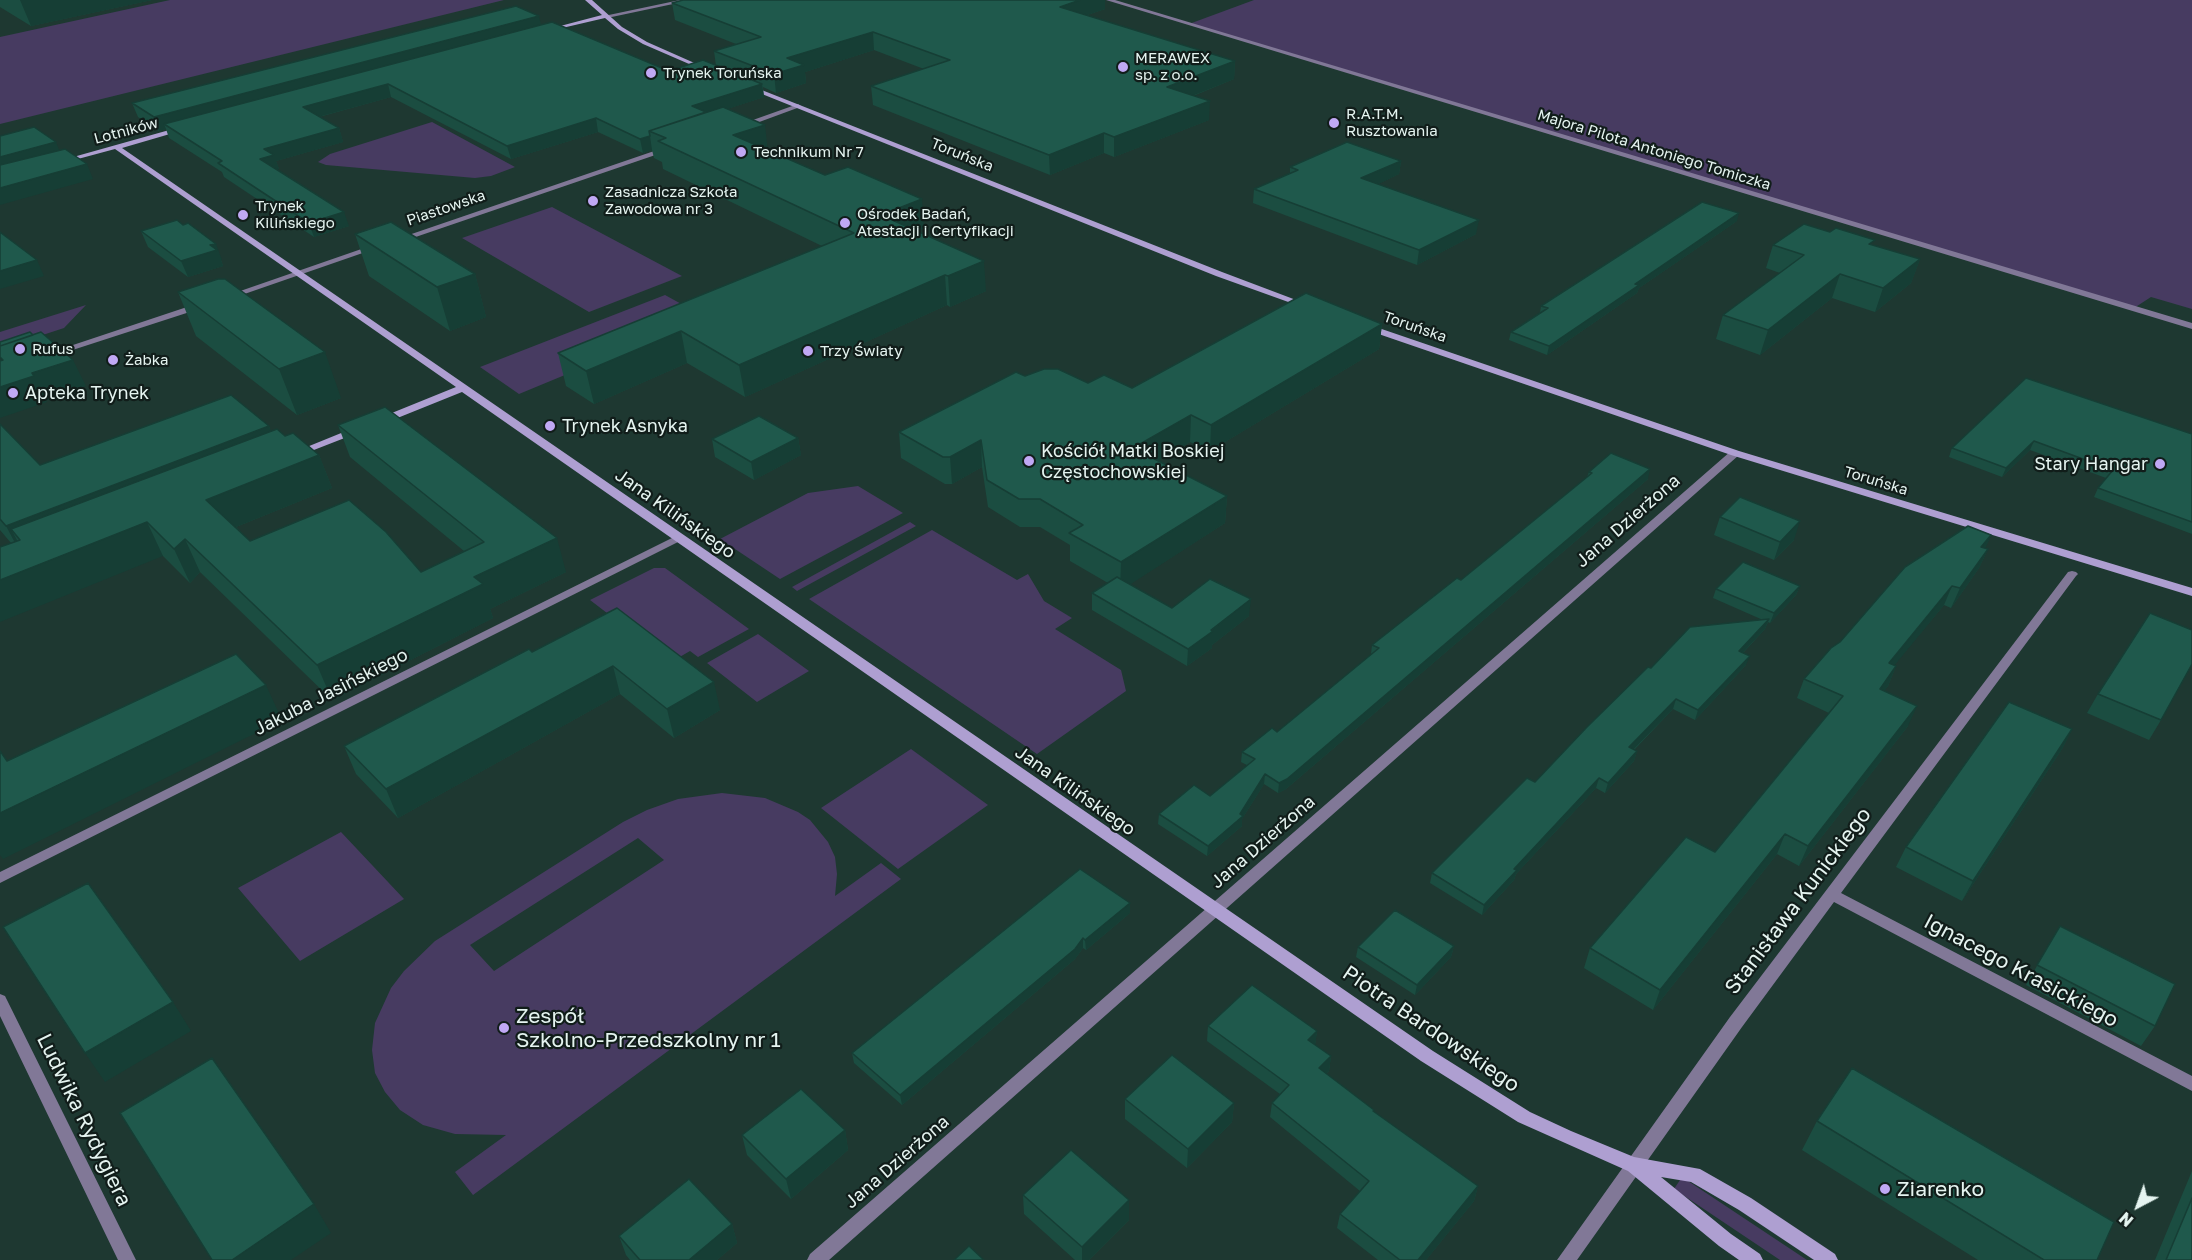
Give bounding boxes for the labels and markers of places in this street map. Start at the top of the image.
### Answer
place label: MERAWEX sp. z o.o. [1135,49,1210,84]
marker: MERAWEX sp. z o.o. [1116,60,1130,74]
place label: Trynek Toruńska [663,64,782,82]
marker: Trynek Toruńska [644,66,658,80]
place label: R.A.T.M. Rusztowania [1346,105,1438,140]
marker: R.A.T.M. Rusztowania [1327,116,1341,130]
place label: Technikum Nr 7 [753,143,864,161]
marker: Technikum Nr 7 [734,145,748,159]
place label: Zasadnicza Szkoła Zawodowa nr 3 [605,183,737,218]
marker: Zasadnicza Szkoła Zawodowa nr 3 [586,194,600,208]
place label: Trynek Kilińskiego [255,197,335,232]
place label: Ośrodek Badań, Atestacji i Certyfikacji [857,205,1014,240]
marker: Trynek Kilińskiego [236,208,250,222]
marker: Ośrodek Badań, Atestacji i Certyfikacji [838,216,852,230]
place label: Rufus [32,340,73,358]
marker: Rufus [13,342,27,356]
place label: Trzy Światy [820,342,903,360]
marker: Trzy Światy [801,344,815,358]
place label: Żabka [125,351,168,369]
marker: Żabka [106,353,120,367]
place label: Apteka Trynek [25,382,149,404]
marker: Apteka Trynek [6,386,20,400]
place label: Trynek Asnyka [562,415,688,437]
marker: Trynek Asnyka [543,419,557,433]
place label: Kościół Matki Boskiej Częstochowskiej [1041,440,1224,482]
place label: Stary Hangar [2034,453,2148,475]
marker: Kościół Matki Boskiej Częstochowskiej [1022,454,1036,468]
marker: Stary Hangar [2153,457,2167,471]
place label: Zespół Szkolno-Przedszkolny nr 1 [516,1003,781,1053]
marker: Zespół Szkolno-Przedszkolny nr 1 [497,1021,511,1035]
place label: Ziarenko [1897,1176,1984,1202]
marker: Ziarenko [1878,1182,1892,1196]

